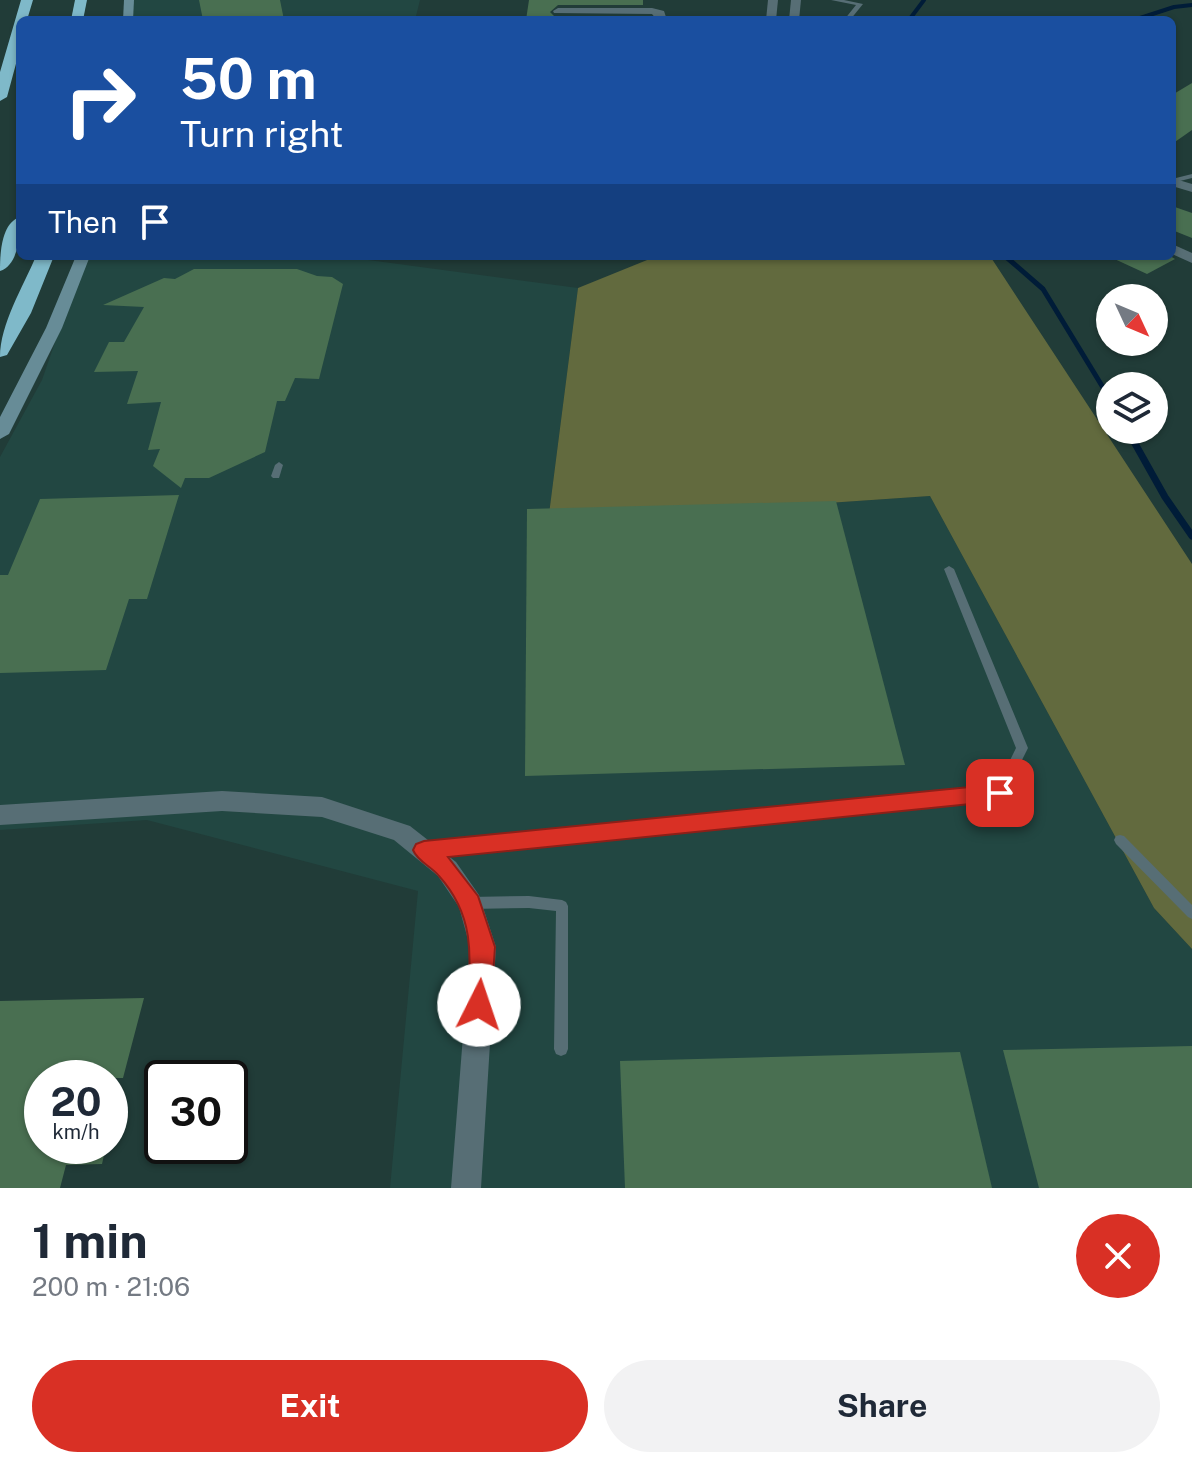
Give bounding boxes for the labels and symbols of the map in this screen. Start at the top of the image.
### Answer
north arrow [1096,284,1168,356]
pin [966,759,1034,827]
position arrow [437,963,521,1047]
speed limit sign: 30 [144,1060,248,1164]

